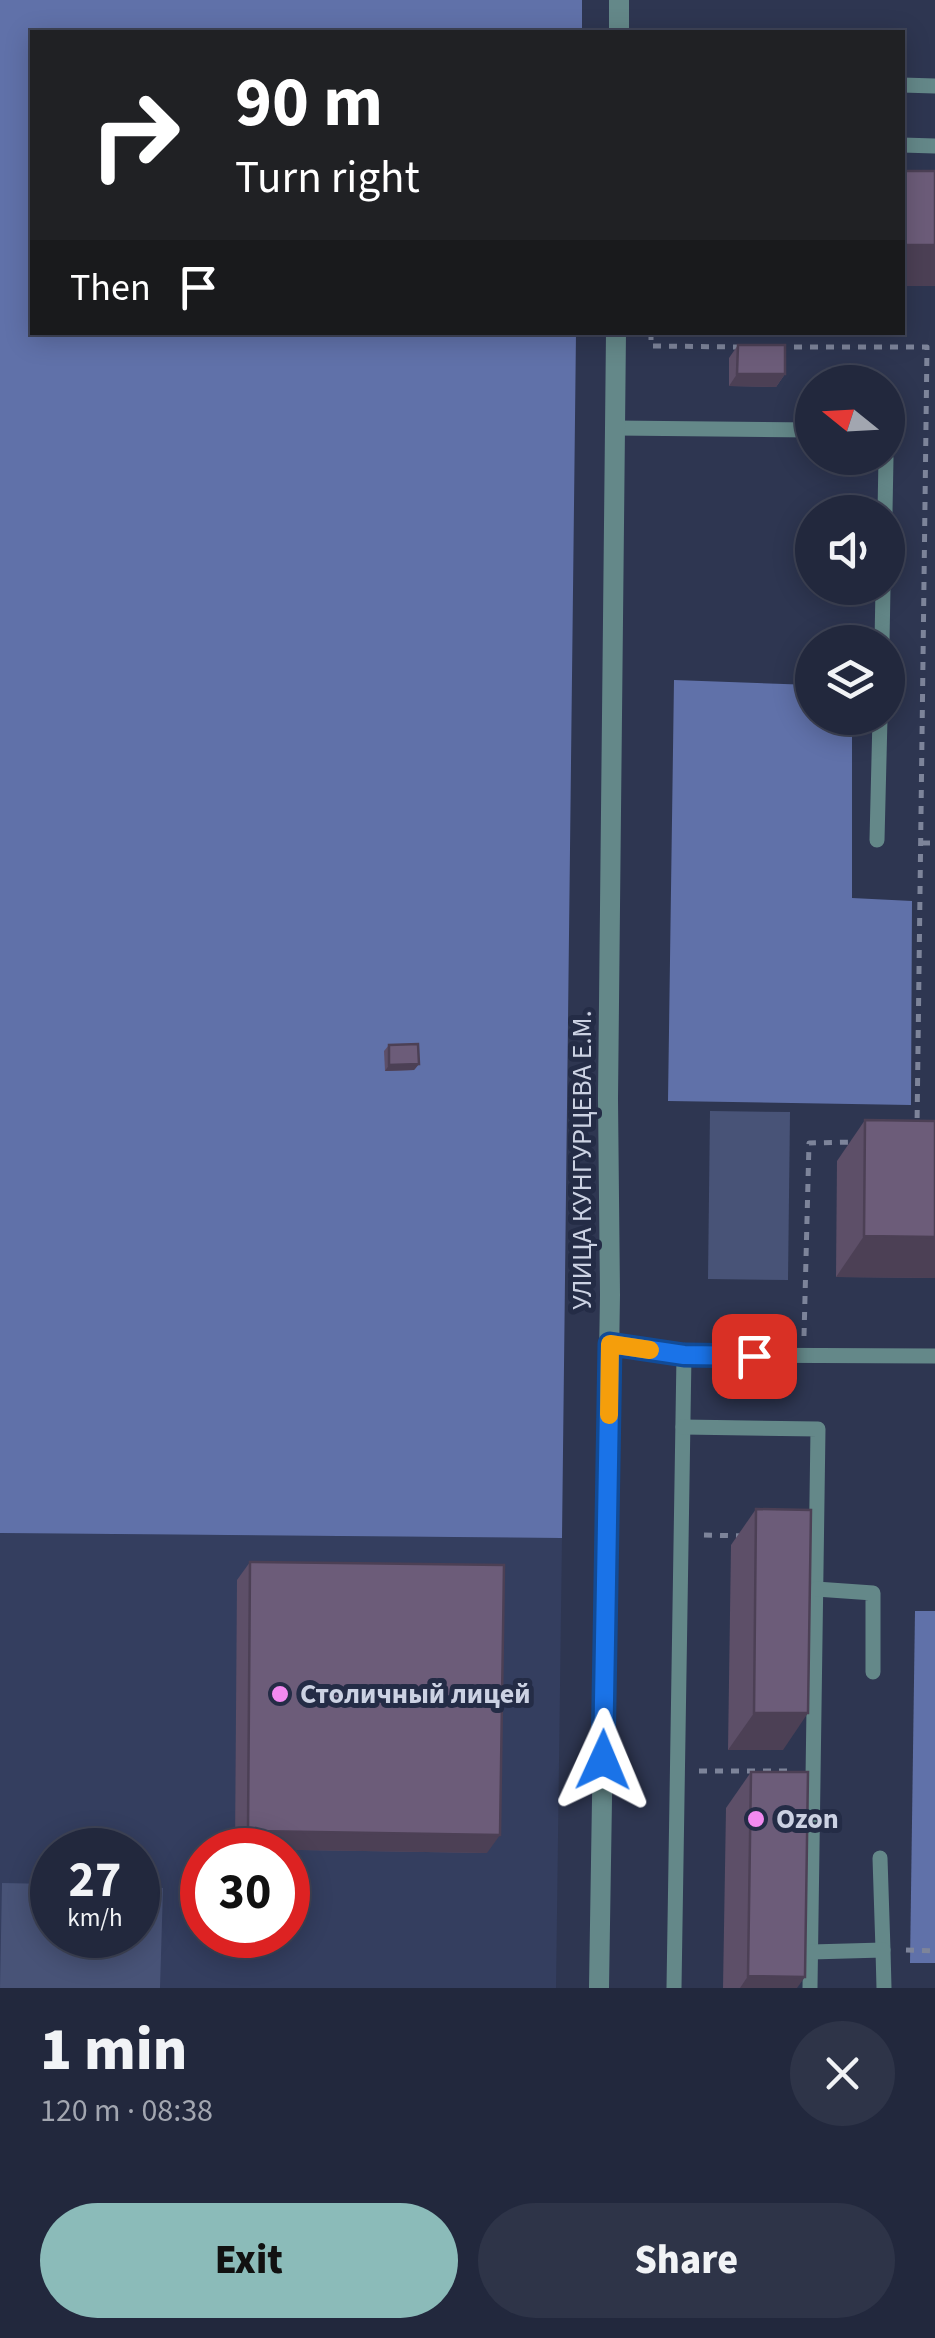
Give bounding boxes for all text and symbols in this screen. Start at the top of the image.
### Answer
text: 90 m [235,53,383,153]
icon: right [70,70,200,200]
text: Turn right [235,146,420,210]
icon: arrive [171,260,226,315]
text: Then [70,261,151,315]
north arrow [795,365,905,475]
map controls [795,365,905,735]
button: sound [795,495,905,605]
button: layers [795,625,905,735]
street label: УЛИЦА КУНГУРЦЕВА Е.М. [562,1010,602,1310]
pin [712,1314,797,1399]
icon: arrive [727,1329,782,1384]
place label: Столичный лицей [300,1674,531,1714]
marker: Столичный лицей [269,1683,291,1705]
position arrow [551,1708,655,1812]
place label: Ozon [776,1799,839,1839]
marker: Ozon [745,1808,767,1830]
speed limit sign: 30 [180,1828,310,1958]
text: 27 [69,1845,121,1916]
text: km/h [67,1900,123,1936]
text: 1 min [40,2008,187,2093]
button: close [790,2021,895,2126]
text: 120 m · 08:38 [40,2088,213,2134]
button: Exit [40,2203,458,2318]
button: Share [478,2203,895,2318]

